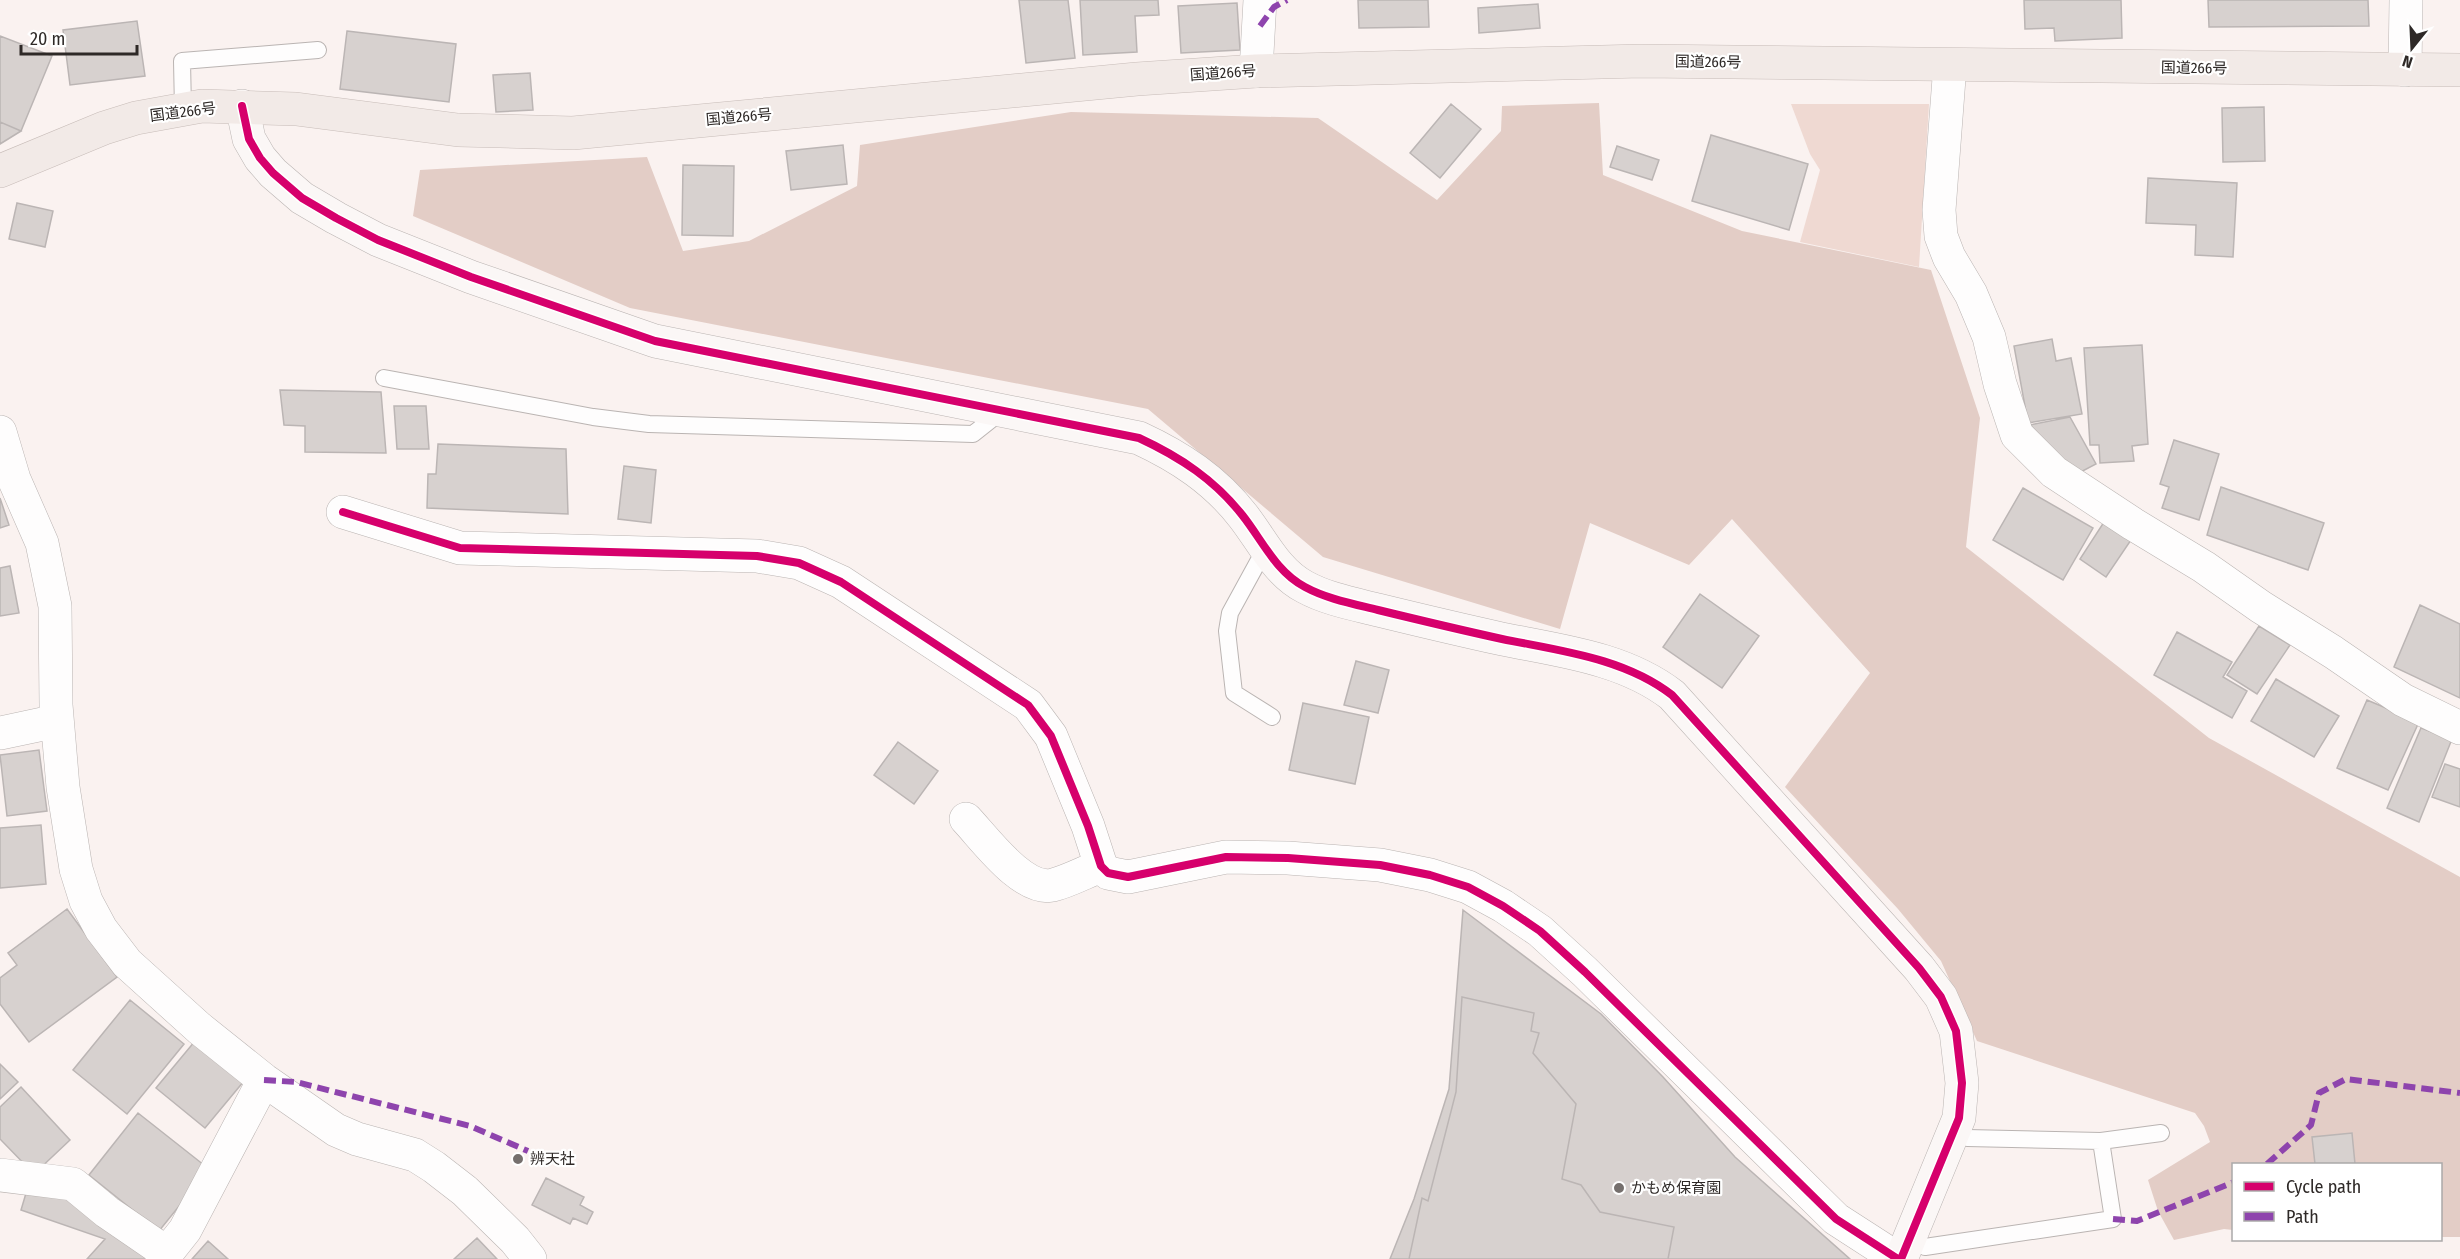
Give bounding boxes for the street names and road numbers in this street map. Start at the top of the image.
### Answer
street label: 国道266号 [1675,52,1741,72]
street label: 国道266号 [2161,58,2227,78]
street label: 国道266号 [1189,62,1257,84]
street label: 国道266号 [149,99,217,125]
street label: 国道266号 [705,105,773,129]

